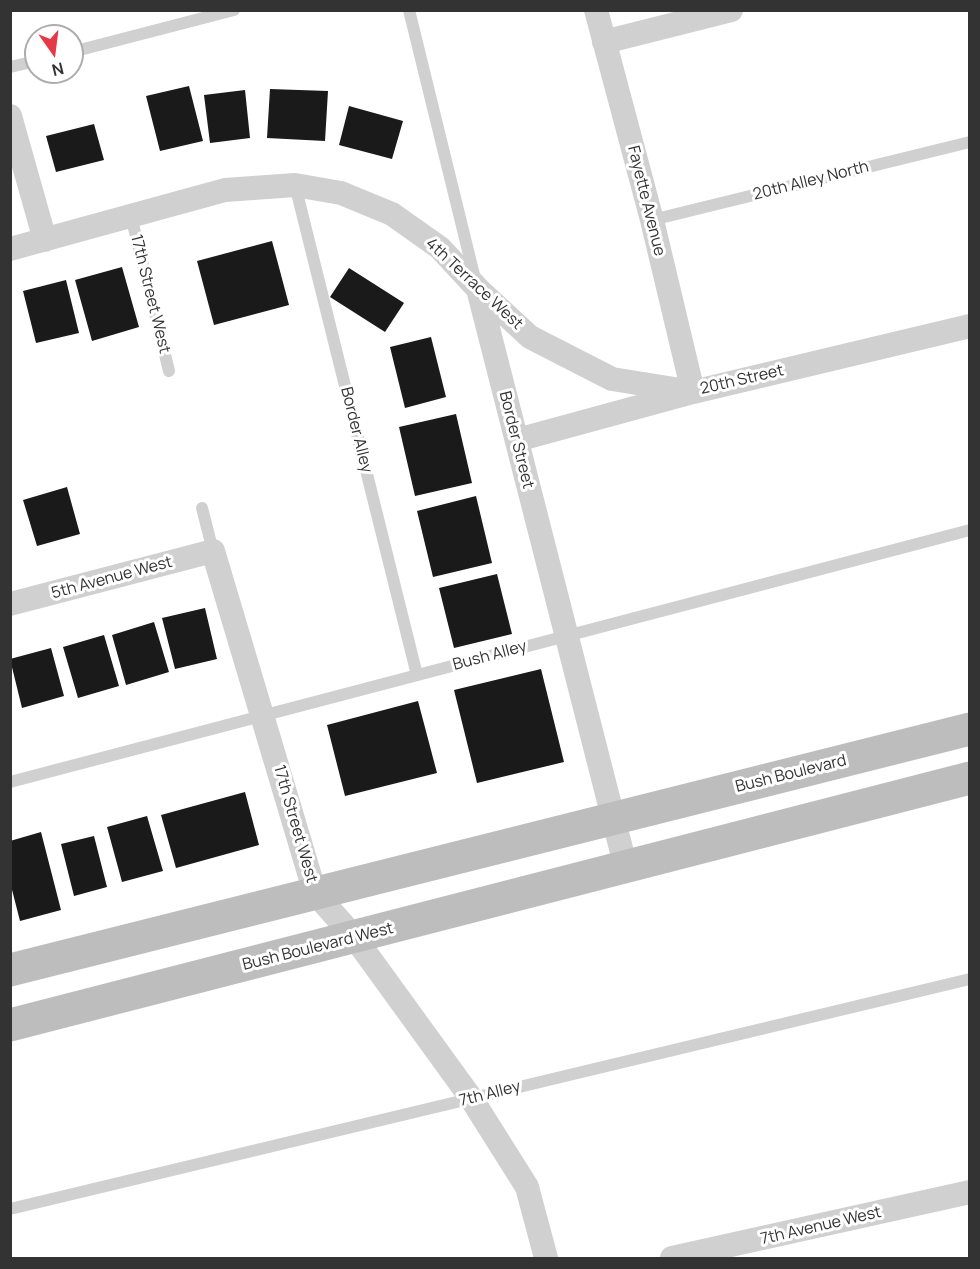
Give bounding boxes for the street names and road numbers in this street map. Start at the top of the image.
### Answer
street label: Fayette Avenue [623,144,669,258]
street label: 20th Alley North [751,157,871,205]
street label: 17th Street West [126,233,174,355]
street label: 4th Terrace West [422,234,526,334]
street label: 20th Street [698,361,786,399]
street label: Border Alley [336,385,376,475]
street label: Border Street [495,389,537,491]
street label: 5th Avenue West [49,553,175,603]
street label: Bush Alley [451,637,529,675]
street label: Bush Boulevard [734,751,848,797]
street label: 17th Street West [269,763,321,885]
street label: Bush Boulevard West [241,919,395,975]
street label: 7th Alley [457,1077,523,1111]
street label: 7th Avenue West [759,1203,883,1249]

